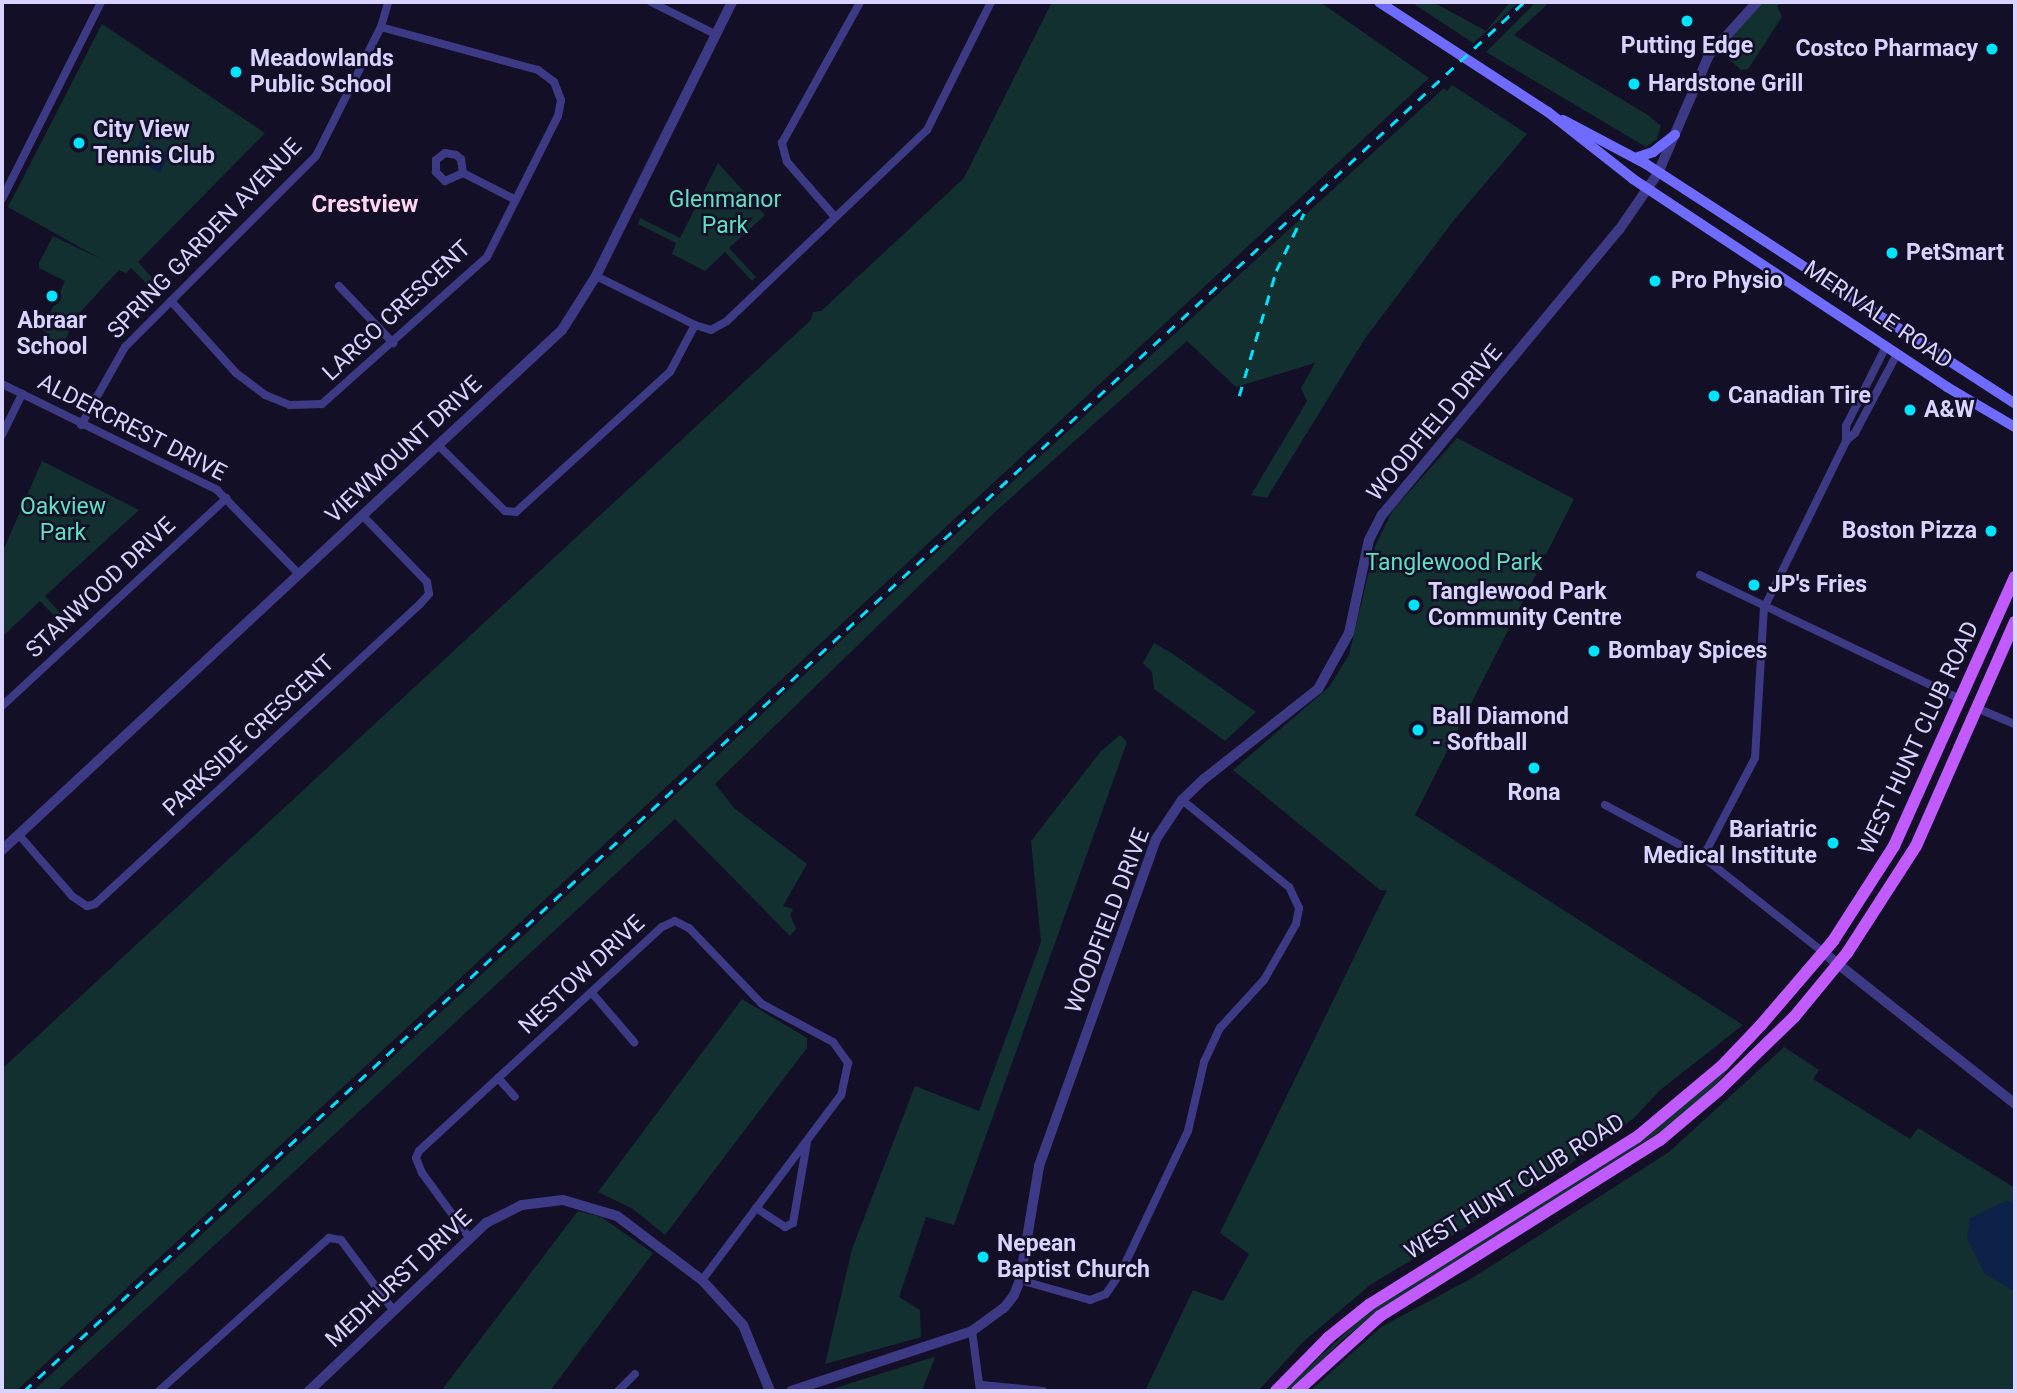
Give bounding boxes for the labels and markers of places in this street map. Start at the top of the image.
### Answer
marker: Putting Edge [1679,13,1695,29]
place label: Putting Edge [1621,32,1753,60]
place label: Costco Pharmacy [1795,35,1978,63]
marker: Costco Pharmacy [1984,41,2000,57]
place label: Meadowlands Public School [250,45,394,99]
marker: Meadowlands Public School [228,64,244,80]
place label: Hardstone Grill [1648,70,1803,98]
marker: Hardstone Grill [1626,76,1642,92]
place label: City View Tennis Club [93,116,215,170]
marker: City View Tennis Club [71,135,87,151]
place label: PetSmart [1906,239,2004,267]
marker: PetSmart [1884,245,1900,261]
place label: Pro Physio [1671,267,1783,295]
marker: Pro Physio [1645,271,1665,291]
marker: Abraar School [44,288,60,304]
place label: Abraar School [16,307,88,361]
place label: Canadian Tire [1728,382,1871,410]
marker: Canadian Tire [1706,388,1722,404]
place label: A&W [1924,396,1975,424]
marker: A&W [1902,402,1918,418]
place label: Boston Pizza [1842,517,1977,545]
marker: Boston Pizza [1983,523,1999,539]
place label: JP's Fries [1768,571,1867,599]
marker: JP's Fries [1746,577,1762,593]
place label: Tanglewood Park Community Centre [1428,578,1622,632]
marker: Tanglewood Park Community Centre [1406,597,1422,613]
place label: Bombay Spices [1608,637,1767,665]
marker: Bombay Spices [1586,643,1602,659]
place label: Ball Diamond - Softball [1432,703,1569,757]
marker: Ball Diamond - Softball [1410,722,1426,738]
marker: Rona [1526,760,1542,776]
place label: Rona [1508,779,1560,807]
place label: Bariatric Medical Institute [1643,816,1817,870]
marker: Bariatric Medical Institute [1823,833,1843,853]
place label: Nepean Baptist Church [997,1230,1150,1284]
marker: Nepean Baptist Church [975,1249,991,1265]

